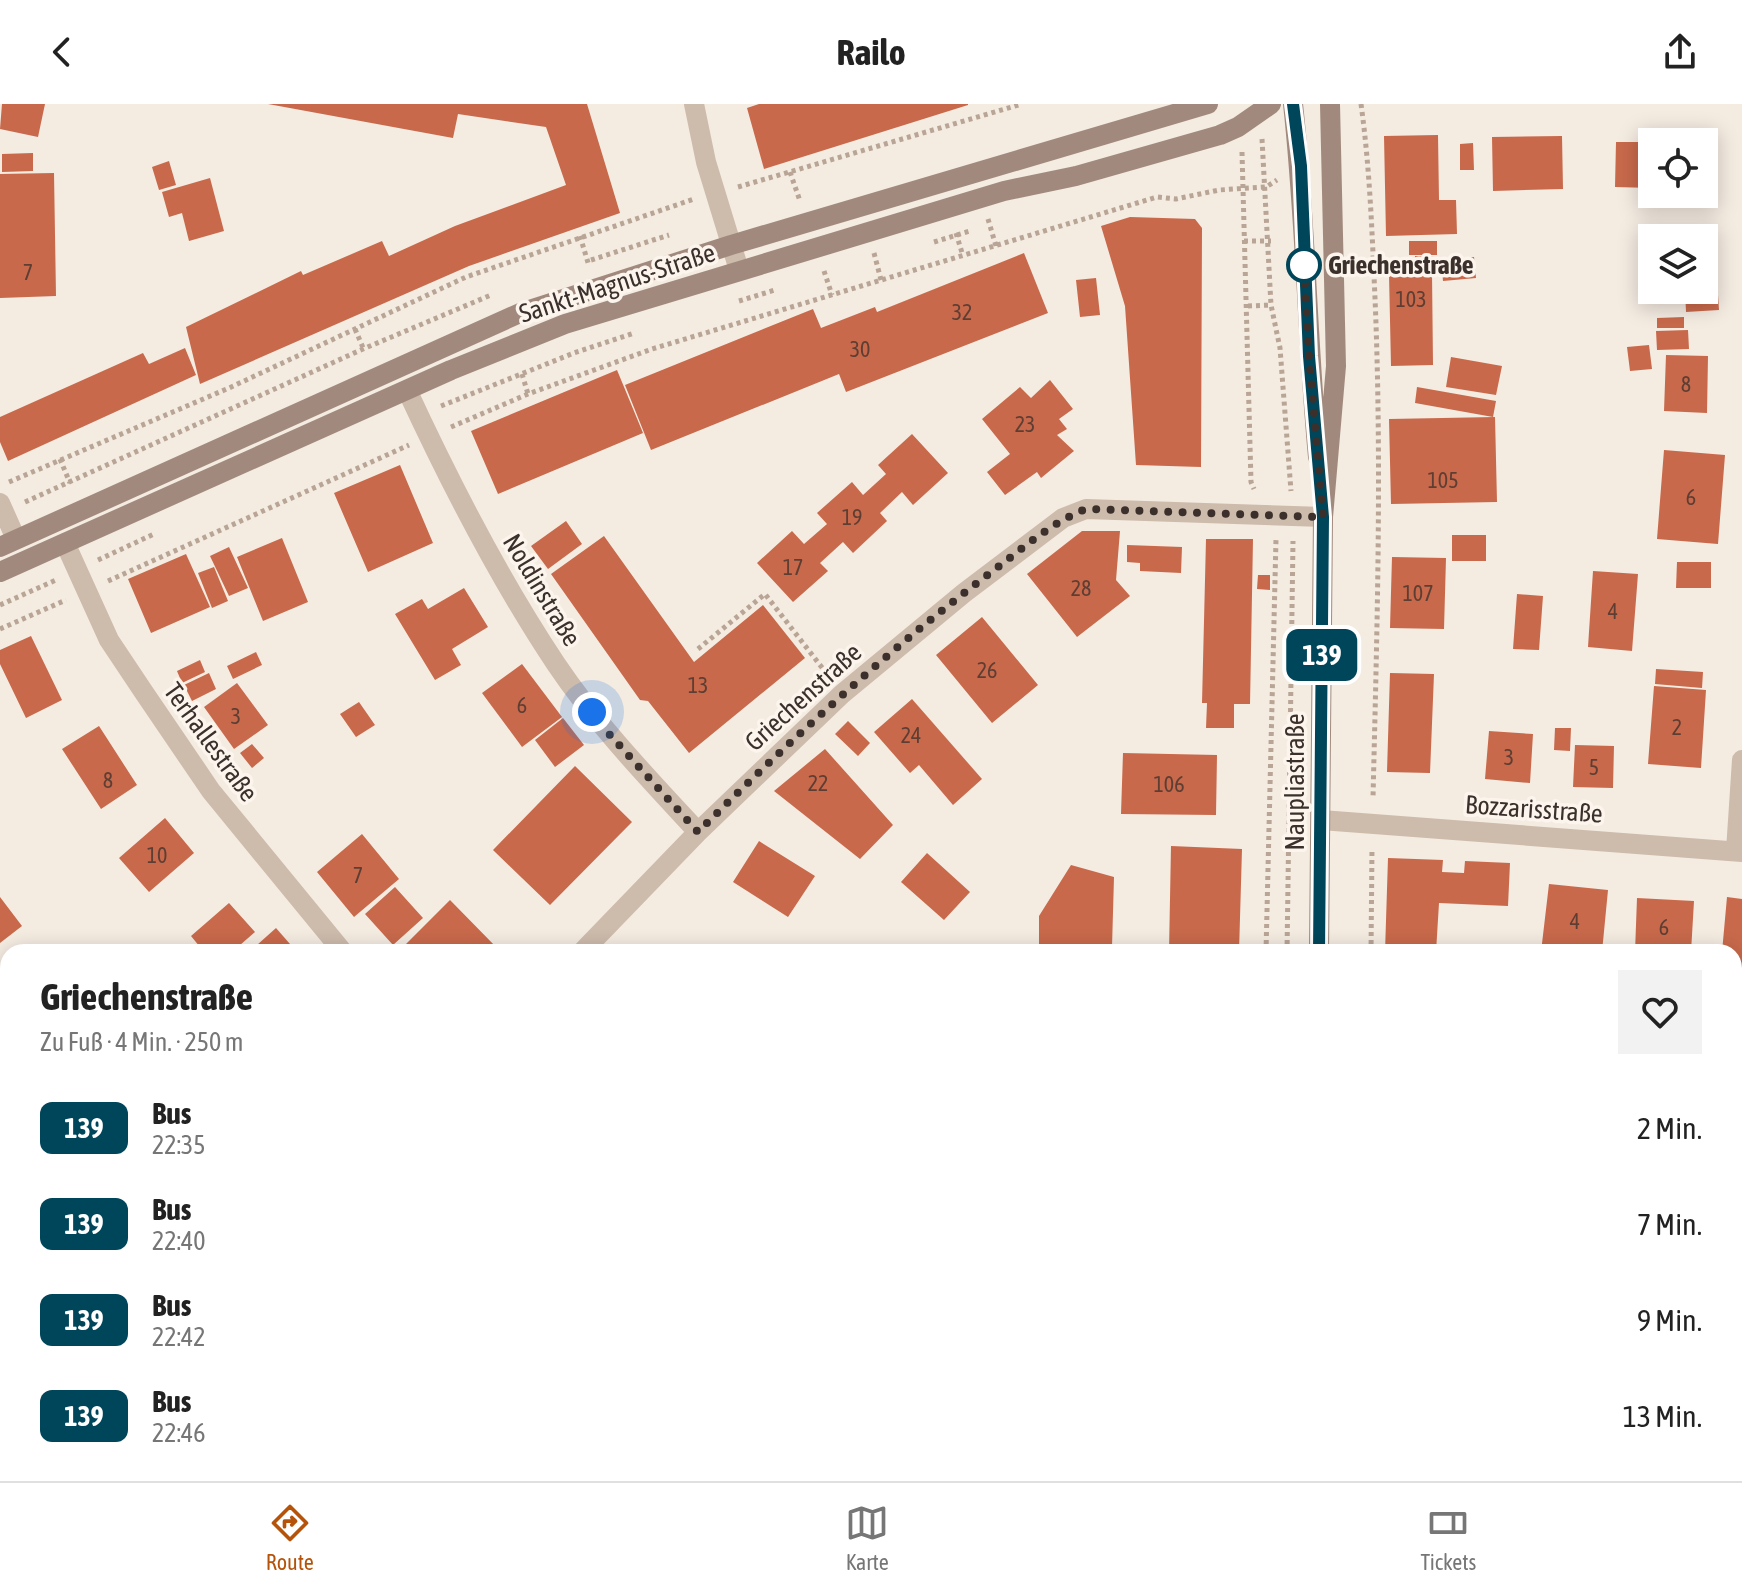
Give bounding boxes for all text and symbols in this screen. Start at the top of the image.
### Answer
icon: back [40,30,84,74]
icon: share [1658,30,1702,74]
text: Railo [836,31,906,73]
map controls [1638,128,1718,304]
button: locate [1638,128,1718,208]
button: layers [1638,224,1718,304]
street label: Sankt-Magnus-Straße [515,237,719,329]
marker: Griechenstraße [1287,248,1321,282]
place label: Griechenstraße [1328,250,1474,280]
house number: 7 [23,259,33,285]
house number: 103 [1395,286,1427,312]
house number: 32 [952,299,972,325]
house number: 30 [850,336,870,362]
house number: 8 [1681,371,1691,397]
house number: 23 [1015,411,1035,437]
house number: 105 [1427,467,1459,493]
house number: 6 [1686,484,1696,510]
house number: 19 [842,504,862,530]
street label: Noldinstraße [497,529,587,651]
house number: 17 [783,554,803,580]
house number: 28 [1071,575,1091,601]
house number: 107 [1402,580,1434,606]
house number: 4 [1608,598,1618,624]
line badge: 139 [1276,629,1368,681]
street label: Griechenstraße [739,637,867,757]
text: 139 [1302,639,1342,671]
house number: 26 [977,657,997,683]
house number: 13 [688,672,708,698]
street label: Terhallestraße [158,677,264,807]
house number: 6 [517,692,527,718]
your location [572,692,612,732]
house number: 3 [231,703,241,729]
street label: Naupliastraße [1280,713,1310,851]
house number: 2 [1672,714,1682,740]
house number: 24 [901,722,921,748]
house number: 3 [1504,744,1514,770]
house number: 5 [1589,754,1599,780]
house number: 8 [103,767,113,793]
house number: 22 [808,770,828,796]
house number: 106 [1153,771,1185,797]
street label: Bozzarisstraße [1464,789,1604,829]
house number: 10 [147,842,167,868]
house number: 7 [353,862,363,888]
house number: 4 [1570,908,1580,934]
house number: 6 [1659,914,1669,940]
button: heart [1618,970,1702,1054]
text: Griechenstraße [40,975,253,1018]
text: Zu Fuß · 4 Min. · 250 m [40,1027,244,1057]
text: Bus [152,1096,191,1130]
text: 2 Min. [1637,1111,1702,1145]
text: 139 [64,1112,104,1144]
text: 22:35 [152,1130,206,1160]
text: Bus [152,1192,191,1226]
text: 7 Min. [1637,1207,1702,1241]
text: 139 [64,1208,104,1240]
text: 22:40 [152,1226,206,1256]
text: Bus [152,1288,191,1322]
text: 9 Min. [1637,1303,1702,1337]
text: 139 [64,1304,104,1336]
text: 22:42 [152,1322,206,1352]
text: Bus [152,1384,191,1418]
text: 13 Min. [1623,1399,1702,1433]
text: 139 [64,1400,104,1432]
text: 22:46 [152,1418,206,1448]
tab: Route [266,1501,314,1575]
tab: Karte [845,1501,889,1575]
tab: Tickets [1421,1501,1476,1575]

